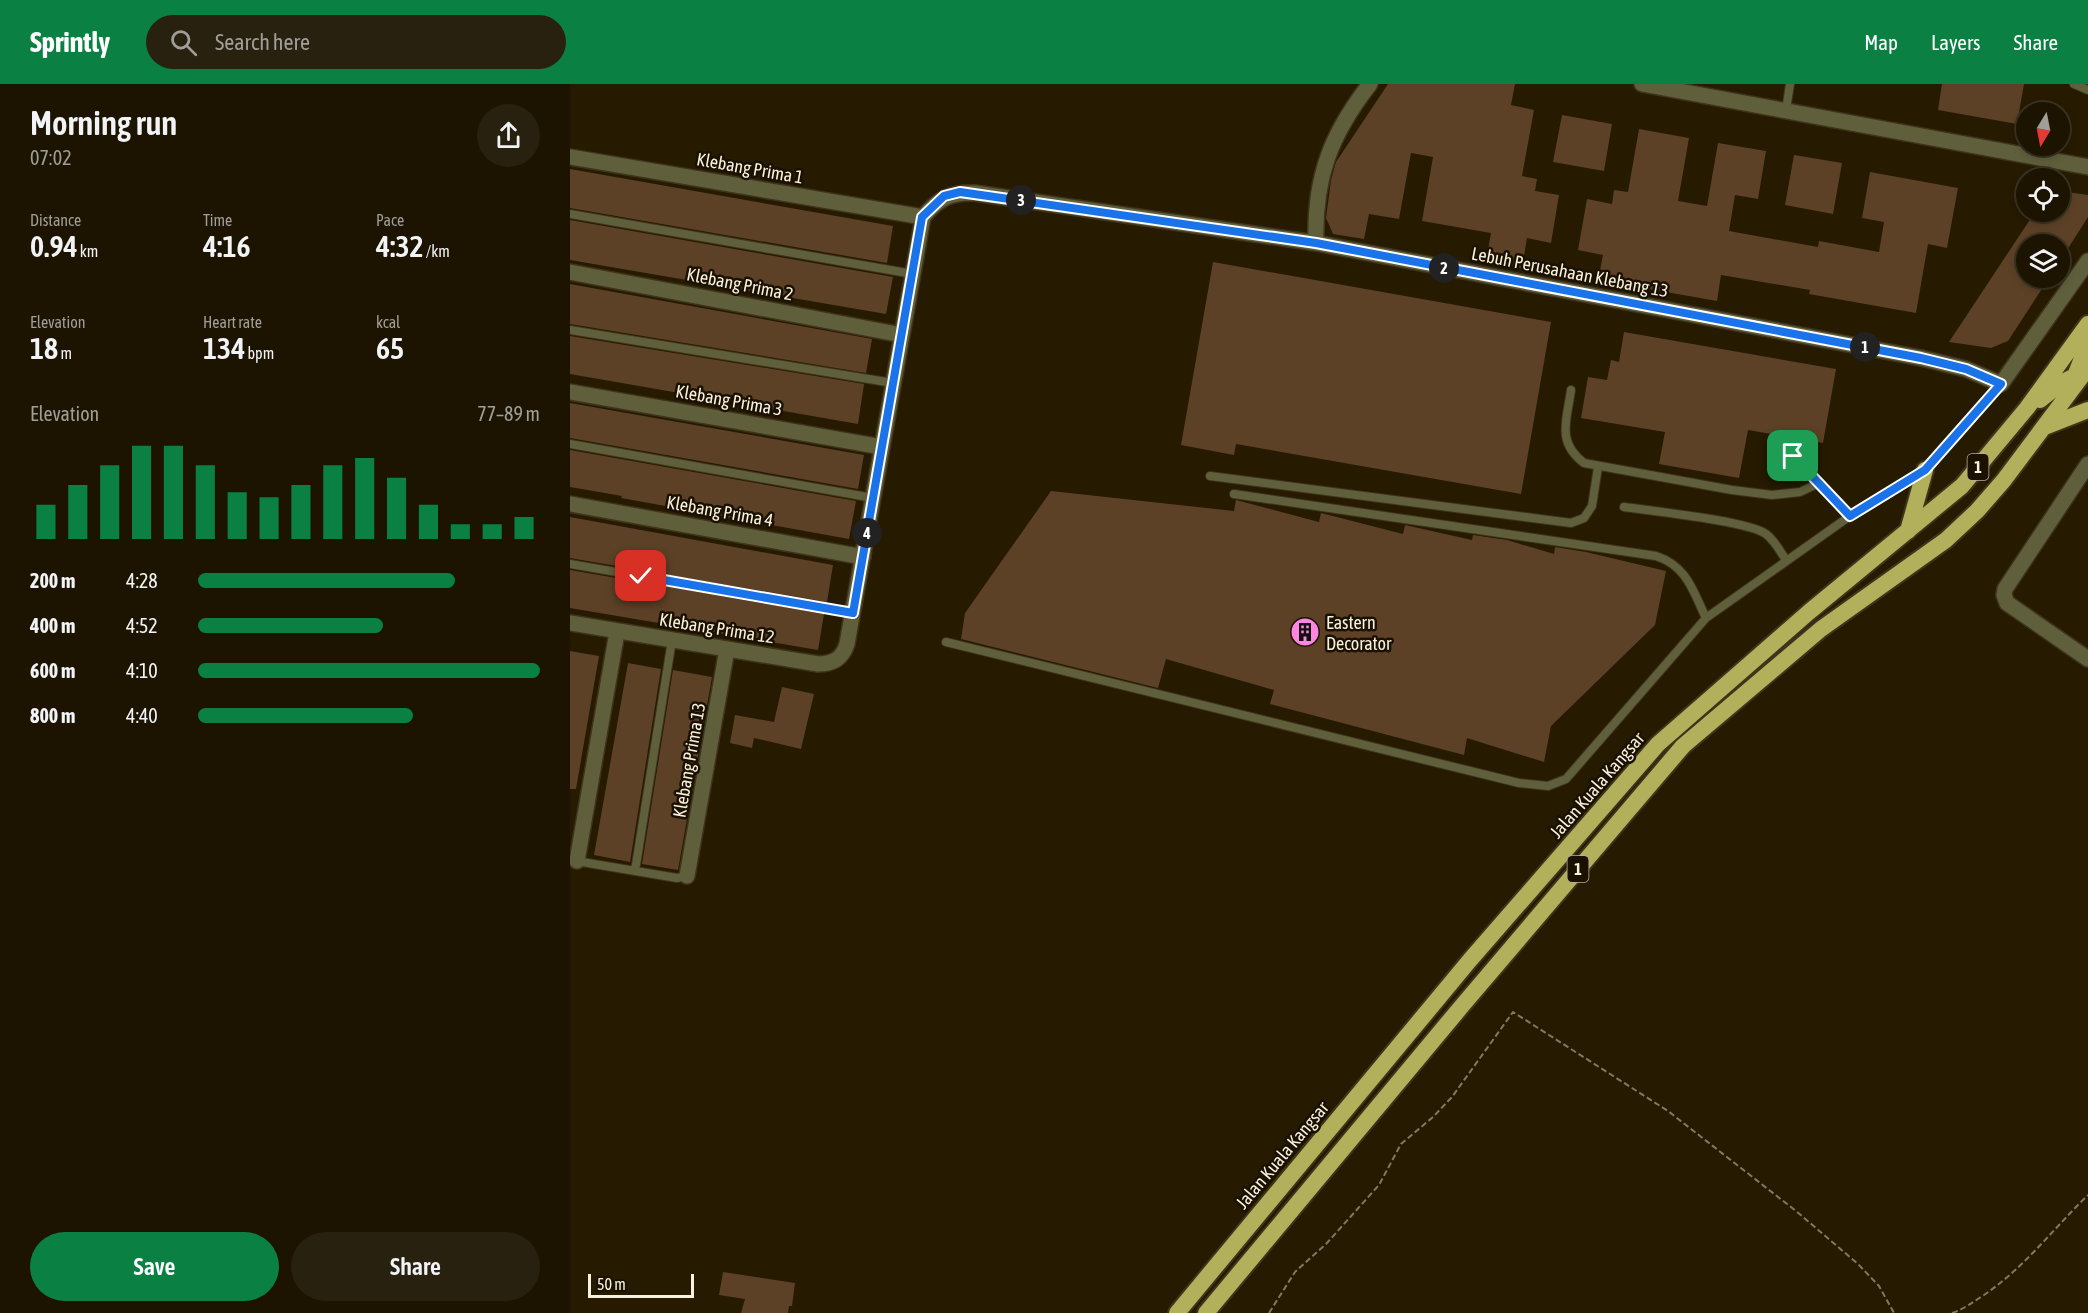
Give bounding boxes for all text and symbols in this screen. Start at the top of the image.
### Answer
search box [146,15,566,69]
text: Sprintly [30,26,110,58]
icon: search [167,26,200,59]
text: Search here [215,29,310,55]
text: Map [1864,30,1898,54]
text: Layers [1931,30,1981,54]
text: Share [2014,30,2058,54]
north arrow [2016,102,2070,156]
map controls [2016,102,2070,288]
text: Morning run [30,104,177,142]
button: share [477,104,540,167]
text: 07:02 [30,146,72,169]
street label: Klebang Prima 1 [695,148,805,188]
button: locate [2016,168,2070,222]
pin: 3 [1006,185,1036,215]
text: 3 [1017,191,1025,209]
text: Distance [30,211,81,229]
text: Time [203,211,232,229]
text: Pace [376,211,404,229]
text: 0.94 [30,229,78,263]
text: 4:16 [203,229,251,263]
text: 4:32 [376,229,424,263]
button: layers [2016,234,2070,288]
text: km [78,242,98,260]
text: /km [424,242,450,260]
street label: Lebuh Perusahaan Klebang 13 [1470,243,1670,301]
pin: 2 [1429,253,1459,283]
text: 2 [1440,259,1448,277]
street label: Klebang Prima 2 [685,263,795,305]
text: Elevation [30,313,85,331]
text: Heart rate [203,313,262,331]
text: kcal [376,313,400,331]
text: 18 [30,331,58,365]
text: 134 [203,331,245,365]
text: 65 [376,331,404,365]
pin: 1 [1850,332,1880,362]
text: 1 [1861,338,1869,356]
text: m [58,344,72,362]
text: bpm [245,344,274,362]
street label: Klebang Prima 3 [674,380,784,420]
text: Elevation [30,402,99,425]
text: 77–89 m [477,402,540,425]
pin [1767,430,1818,481]
icon: arrive [1776,439,1809,472]
road number: 1 [1968,454,1988,480]
street label: Klebang Prima 4 [665,491,775,531]
pin: 4 [852,518,882,548]
text: 4 [863,524,871,542]
pin [615,550,666,601]
icon: check [624,559,657,592]
text: 200 m [30,569,75,592]
text: 4:28 [126,569,158,592]
street label: Klebang Prima 12 [658,609,776,647]
place label: Eastern Decorator [1326,612,1392,654]
text: 400 m [30,614,75,637]
text: 4:52 [126,614,158,637]
building icon: Eastern Decorator [1289,616,1321,648]
text: 600 m [30,659,75,682]
text: 4:10 [126,659,158,682]
street label: Klebang Prima 13 [669,701,709,819]
text: 800 m [30,704,75,727]
text: 4:40 [126,704,158,727]
street label: Jalan Kuala Kangsar [1545,727,1649,842]
road number: 1 [1568,856,1588,882]
street label: Jalan Kuala Kangsar [1231,1097,1333,1213]
button: Save [30,1232,279,1301]
button: Share [291,1232,540,1301]
scale bar [588,1271,694,1298]
text: 50 m [597,1275,626,1293]

